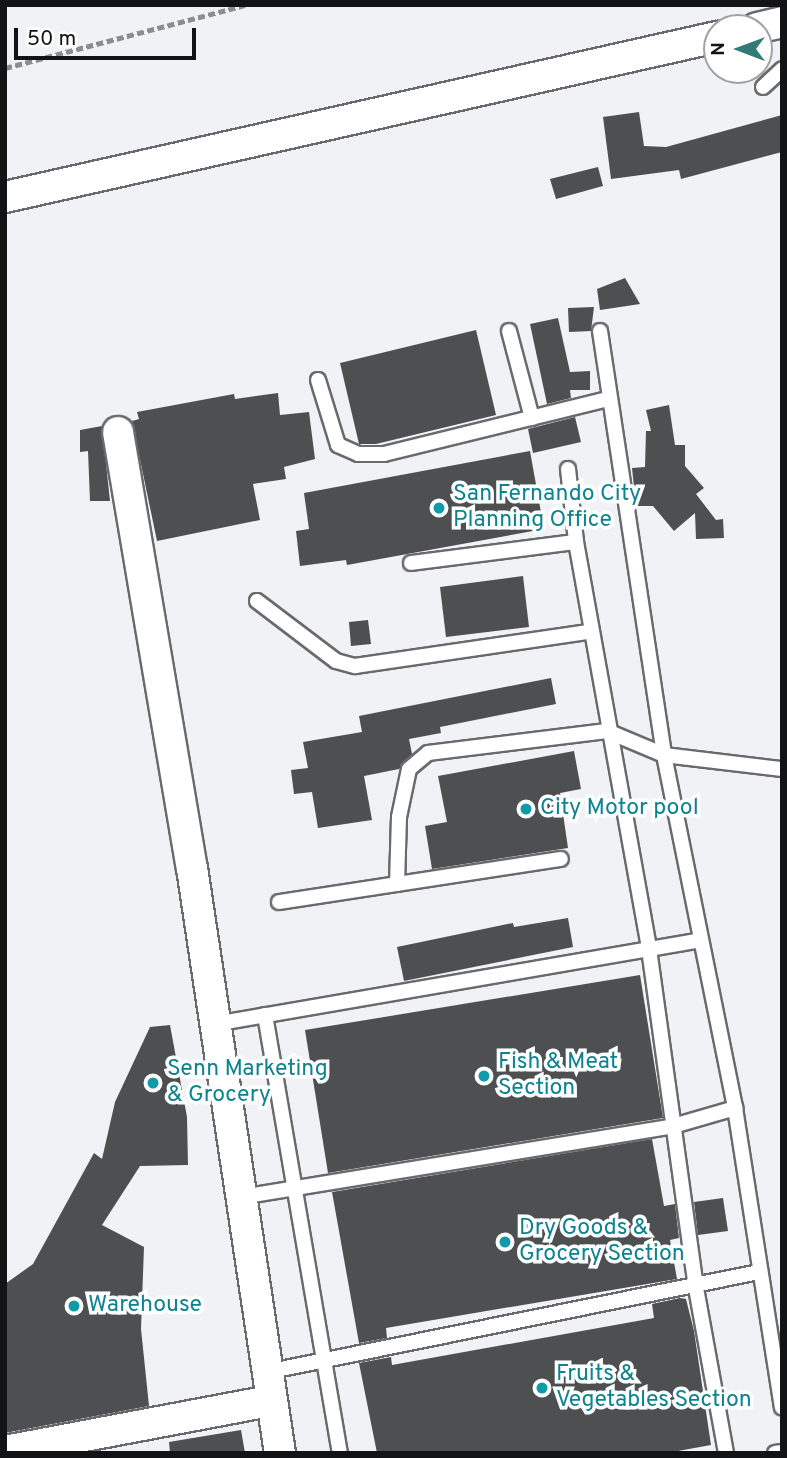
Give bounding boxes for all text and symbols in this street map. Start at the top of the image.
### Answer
scale bar [18,14,200,58]
north arrow [703,14,773,84]
text: 50 m [27,26,76,53]
text: N [707,42,731,56]
place label: San Fernando City Planning Office [453,481,641,535]
marker: San Fernando City Planning Office [431,500,447,516]
place label: City Motor pool [540,795,699,823]
marker: City Motor pool [518,801,534,817]
place label: Fish & Meat Section [498,1049,618,1103]
place label: Senn Marketing & Grocery [167,1056,328,1110]
marker: Fish & Meat Section [476,1068,492,1084]
marker: Senn Marketing & Grocery [145,1075,161,1091]
place label: Dry Goods & Grocery Section [519,1215,685,1269]
marker: Dry Goods & Grocery Section [497,1234,513,1250]
place label: Warehouse [88,1292,202,1320]
marker: Warehouse [66,1298,82,1314]
place label: Fruits & Vegetables Section [556,1361,752,1415]
marker: Fruits & Vegetables Section [534,1380,550,1396]

